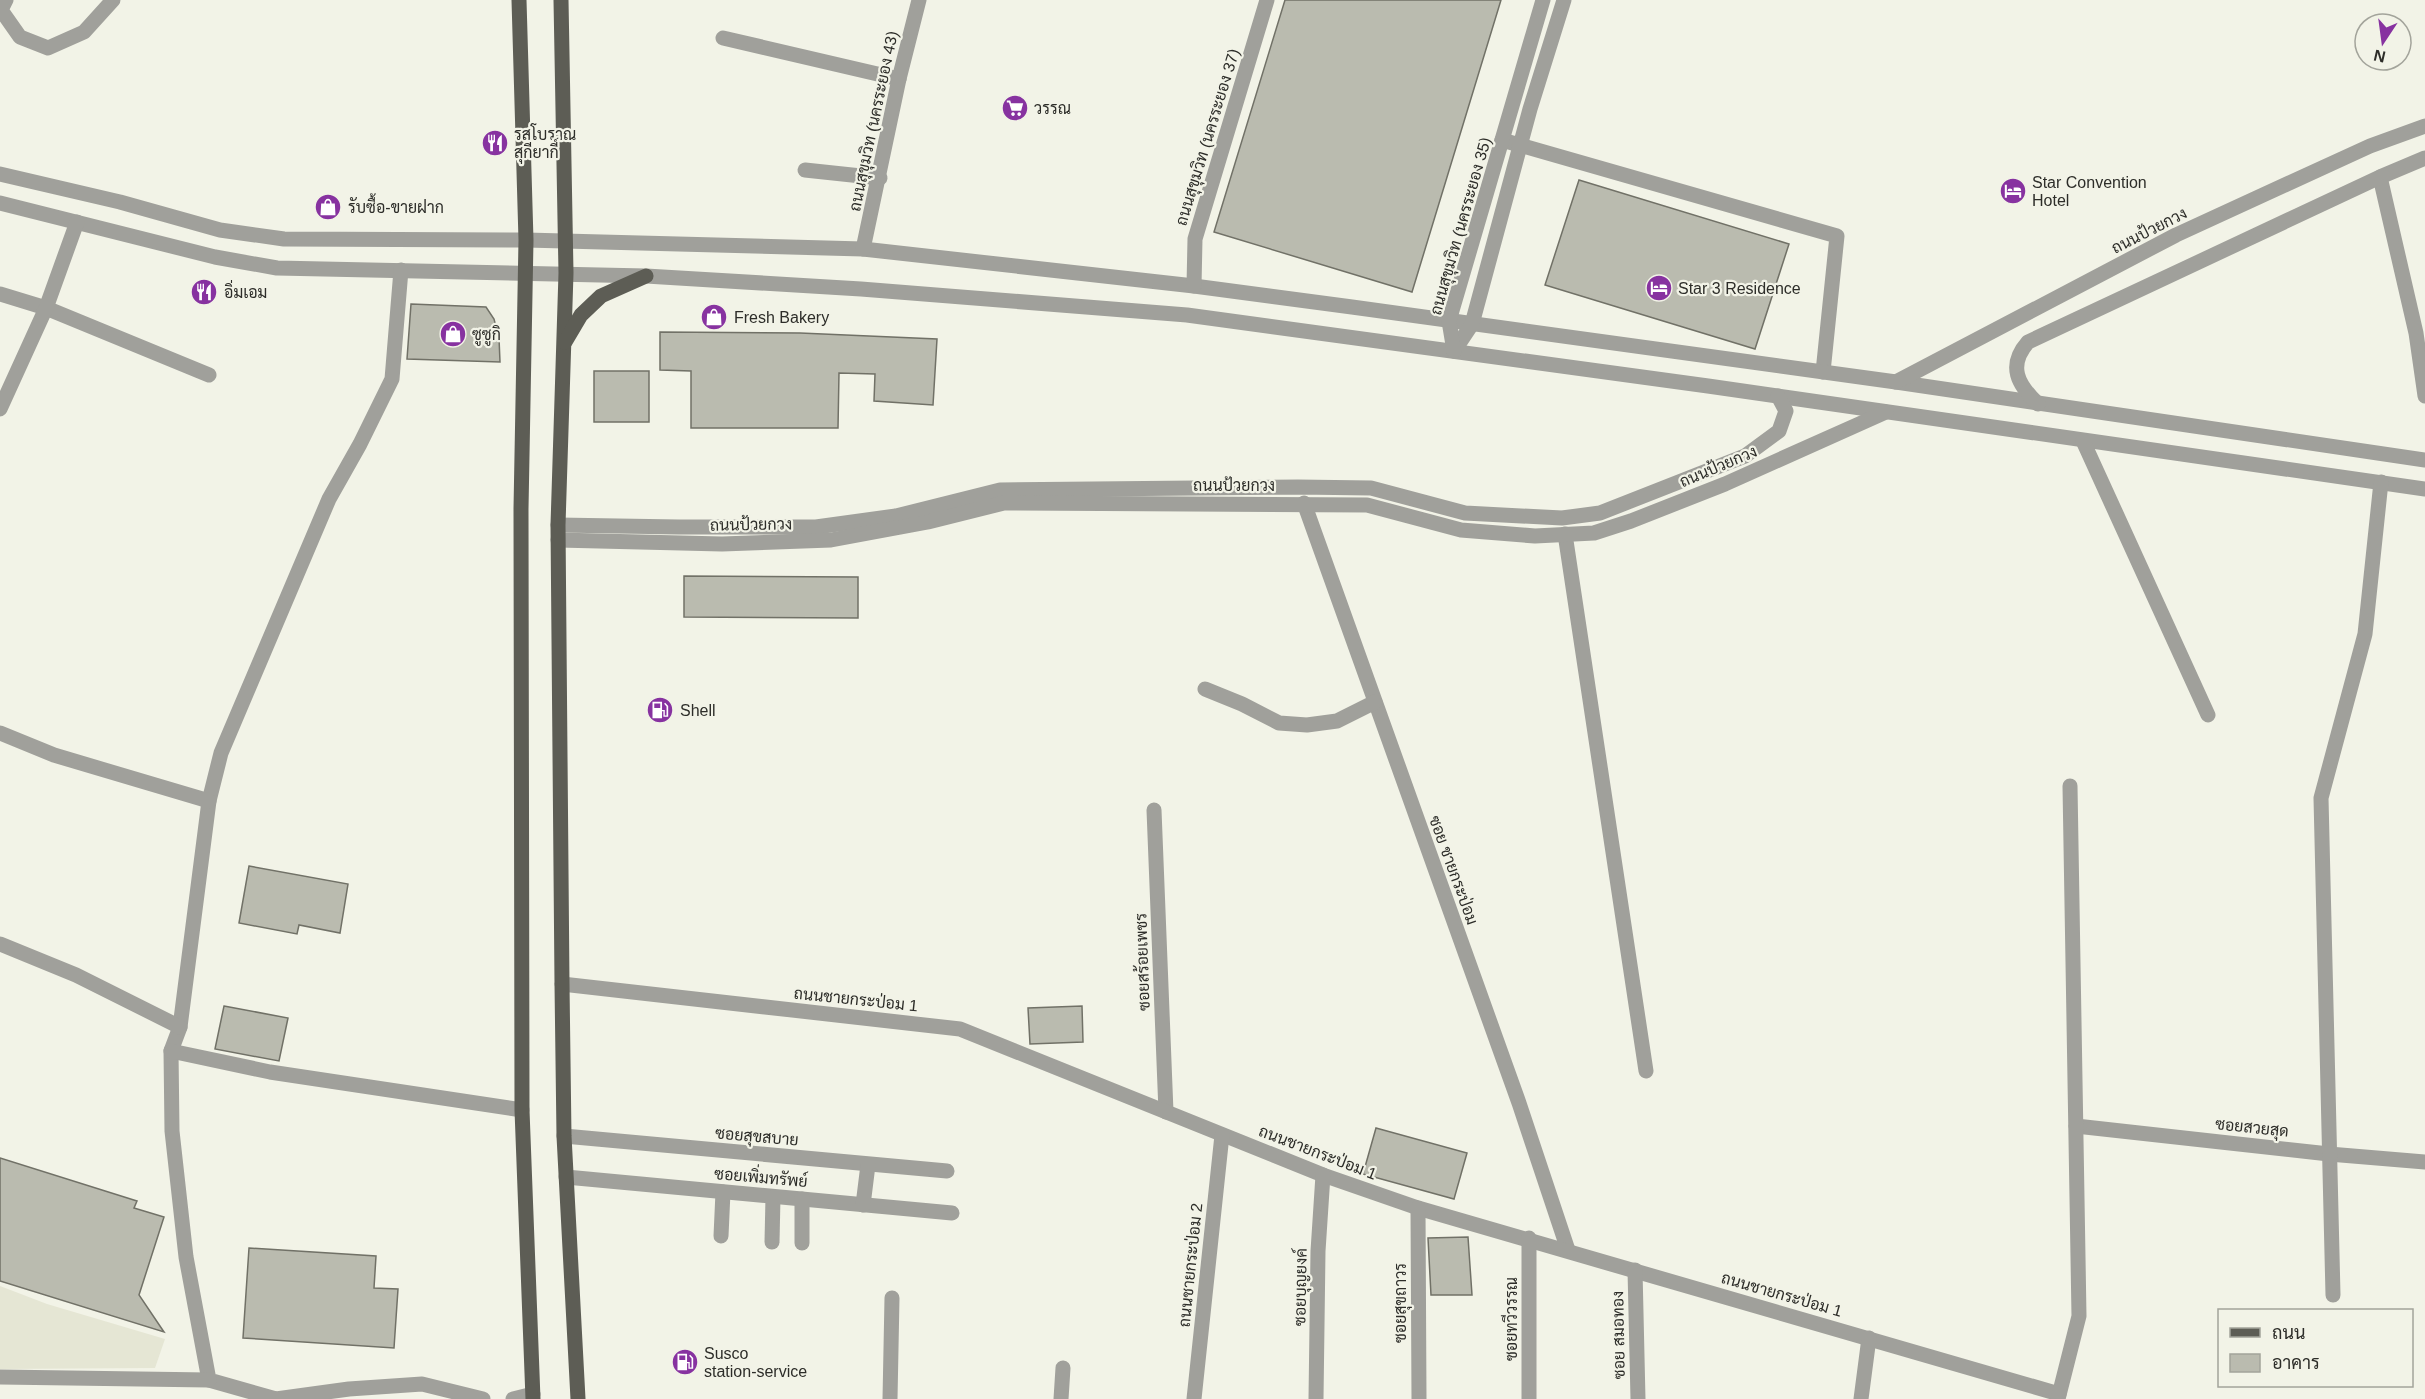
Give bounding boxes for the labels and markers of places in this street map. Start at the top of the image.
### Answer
supermarket icon: วรรณ [1000,93,1030,123]
place label: วรรณ [1034,100,1071,117]
place label: รสโบราณ สุกียากี์ [514,123,576,164]
restaurant icon: รสโบราณ สุกียากี์ [480,128,510,158]
place label: Star Convention Hotel [2032,174,2147,209]
hotel icon: Star Convention Hotel [1998,176,2028,206]
shop icon: รับซื้อ-ขายฝาก [313,192,343,222]
place label: รับซื้อ-ขายฝาก [348,193,444,216]
hotel icon: Star 3 Residence [1644,273,1674,303]
restaurant icon: อิ่มเอม [189,277,219,307]
place label: อิ่มเอม [224,279,267,301]
place label: Star 3 Residence [1678,280,1801,297]
shop icon: Fresh Bakery [699,302,729,332]
place label: Fresh Bakery [734,309,829,326]
shop icon: ซูซูกิ [438,319,468,349]
place label: ซูซูกิ [472,325,501,346]
fuel station icon: Shell [645,695,675,725]
place label: Shell [680,702,716,719]
place label: Susco station-service [704,1345,807,1380]
fuel station icon: Susco station-service [670,1347,700,1377]

